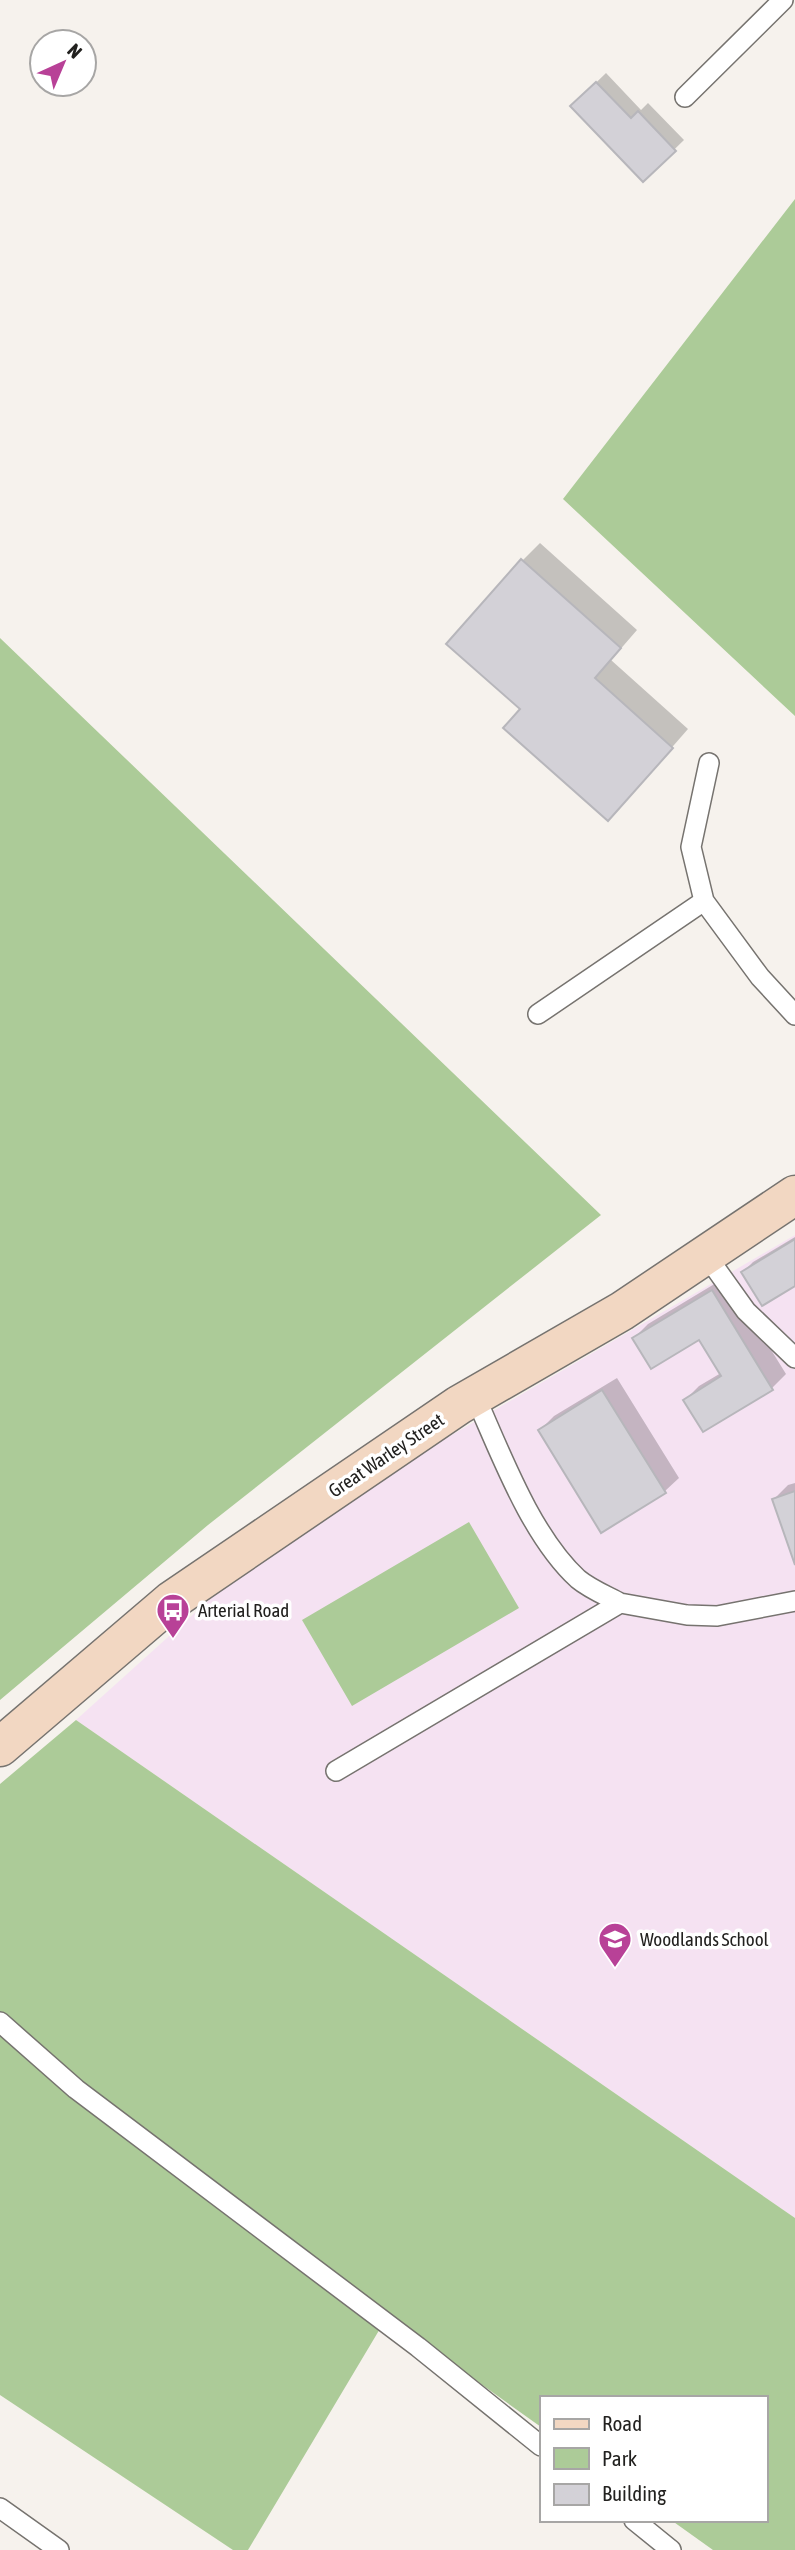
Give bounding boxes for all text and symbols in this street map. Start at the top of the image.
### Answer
north arrow [28,28,98,98]
text: N [63,39,86,63]
street label: Great Warley Street [324,1408,448,1502]
bus stop icon: Arterial Road [154,1591,192,1640]
place label: Arterial Road [198,1599,289,1621]
school or university icon: Woodlands School [596,1920,634,1969]
place label: Woodlands School [640,1928,769,1950]
legend [540,2396,767,2522]
text: Road [602,2411,642,2435]
text: Park [602,2446,637,2470]
text: Building [602,2481,666,2505]

